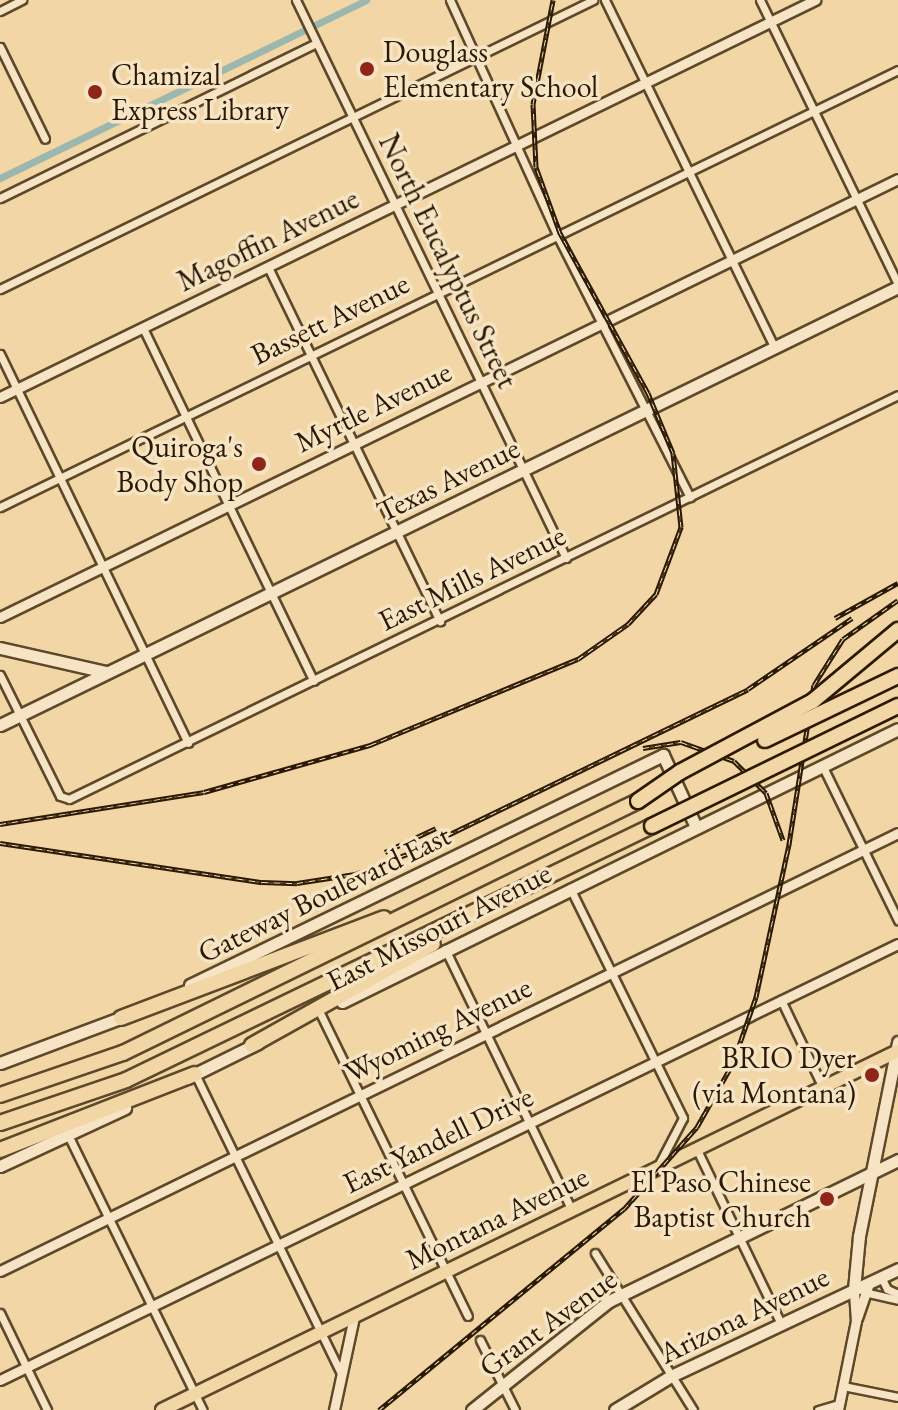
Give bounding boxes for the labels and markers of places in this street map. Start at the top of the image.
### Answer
place label: Douglass Elementary School [383,34,598,104]
place label: Chamizal Express Library [111,57,289,128]
marker: Douglass Elementary School [358,60,376,78]
marker: Chamizal Express Library [86,83,104,101]
place label: Quiroga's Body Shop [116,429,243,500]
marker: Quiroga's Body Shop [250,455,268,473]
place label: BRIO Dyer (via Montana) [692,1040,856,1110]
marker: BRIO Dyer (via Montana) [863,1066,881,1084]
place label: El Paso Chinese Baptist Church [630,1164,811,1234]
marker: El Paso Chinese Baptist Church [818,1190,836,1208]

